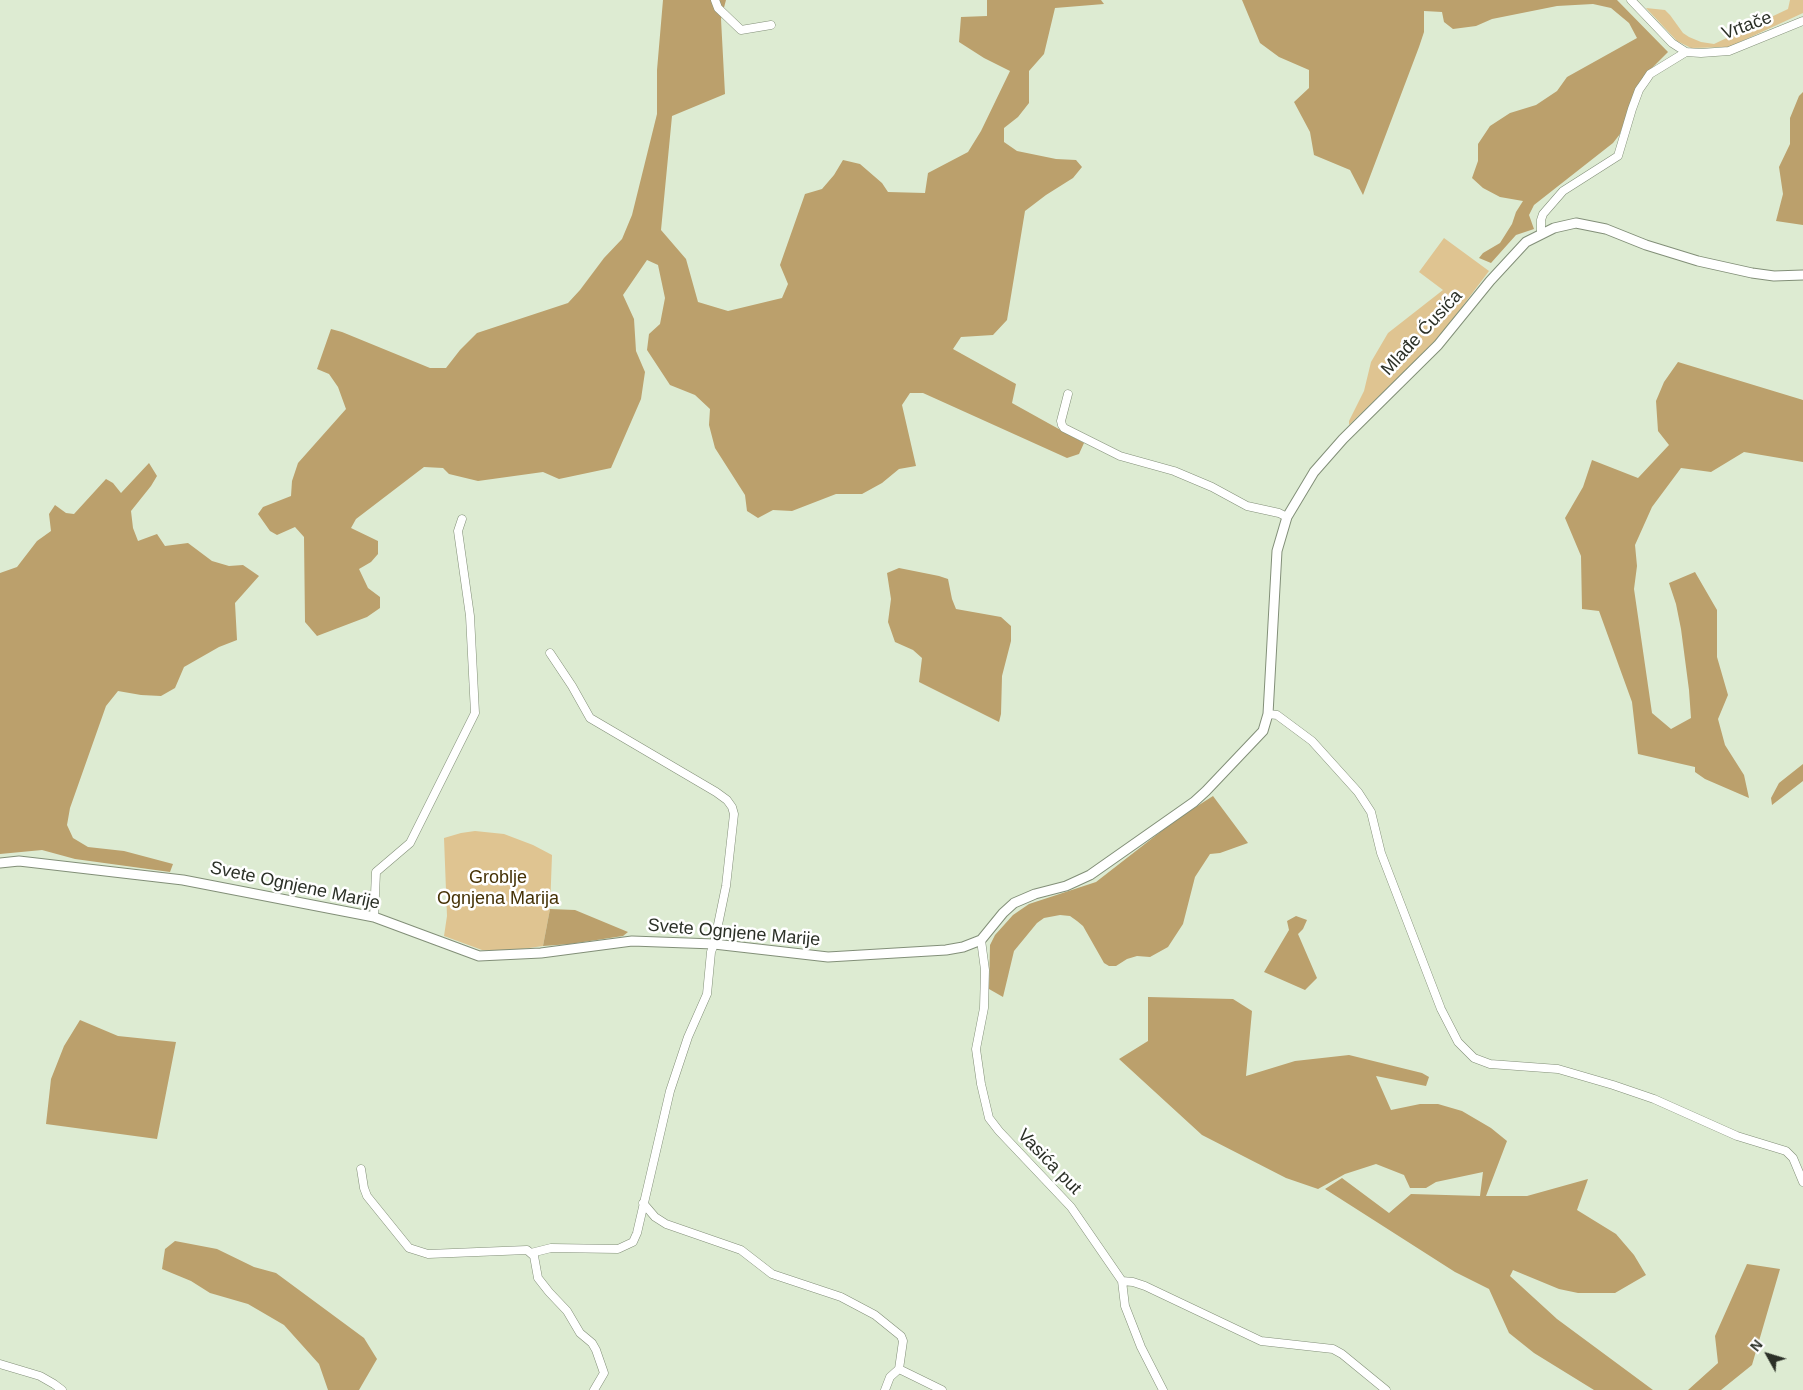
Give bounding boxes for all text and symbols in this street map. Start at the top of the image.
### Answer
street label: Vrtače [1719,7,1775,45]
street label: Mlađe Ćusića [1377,286,1467,380]
street label: Svete Ognjene Marije [208,857,382,915]
park label: Groblje Ognjena Marija [437,867,559,910]
street label: Svete Ognjene Marije [647,915,821,951]
street label: Vasića put [1013,1125,1085,1199]
north arrow [1743,1330,1793,1380]
text: N [1747,1337,1766,1355]

